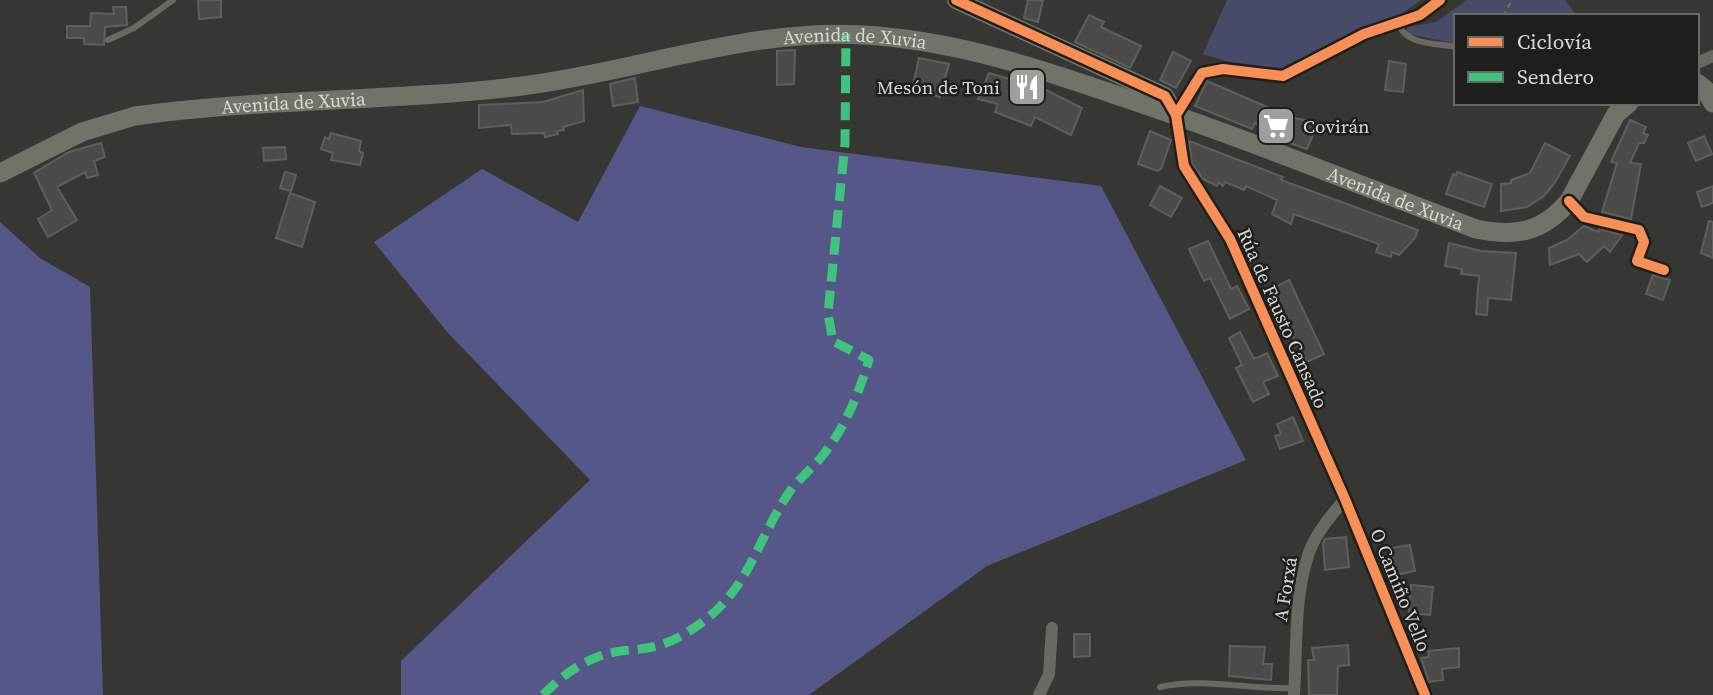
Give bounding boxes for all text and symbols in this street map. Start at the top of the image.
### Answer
legend [1454,14,1699,105]
street label: Avenida de Xuvia [782,21,929,55]
text: Ciclovía [1517,27,1592,56]
text: Sendero [1517,62,1594,91]
restaurant icon: Mesón de Toni [1006,66,1048,108]
place label: Mesón de Toni [877,74,1000,100]
street label: Avenida de Xuvia [220,85,366,120]
supermarket icon: Covirán [1255,105,1297,147]
place label: Covirán [1303,113,1370,139]
street label: Avenida de Xuvia [1324,160,1468,236]
street label: Rúa de Fausto Cansado [1232,224,1334,412]
street label: O Camiño Vello [1364,525,1438,655]
street label: A Forxá [1267,554,1303,623]

